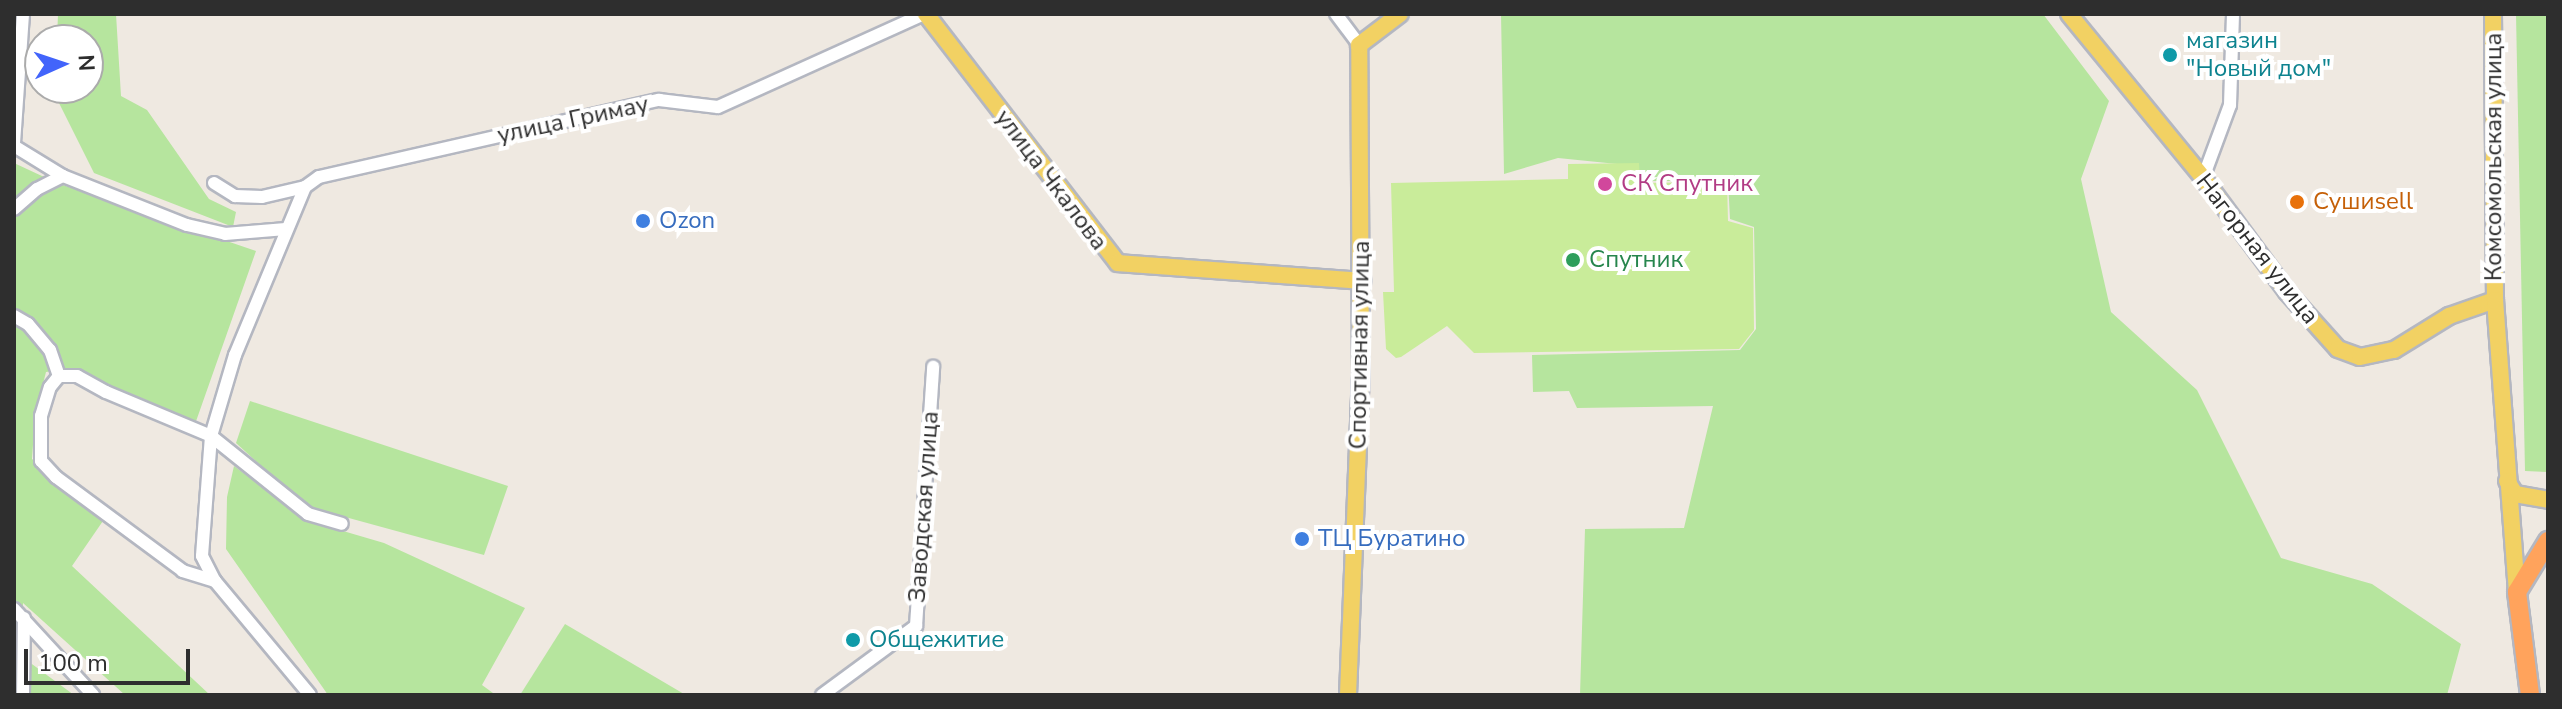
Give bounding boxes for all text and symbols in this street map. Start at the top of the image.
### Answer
north arrow [24,24,104,104]
place label: магазин "Новый дом" [2186,27,2331,83]
street label: Комсомольская улица [2480,33,2508,281]
marker: магазин "Новый дом" [2161,46,2179,64]
text: N [71,54,101,72]
street label: улица Гримау [495,90,651,150]
street label: улица Чкалова [989,104,1113,256]
street label: Нагорная улица [2189,168,2325,330]
place label: СК Спутник [1621,170,1753,198]
marker: СК Спутник [1596,175,1614,193]
place label: Сушиsell [2313,188,2413,216]
marker: Сушиsell [2288,193,2306,211]
place label: Ozon [659,207,715,235]
marker: Ozon [634,212,652,230]
street label: Спортивная улица [1344,240,1376,450]
place label: Спутник [1589,246,1683,274]
marker: Спутник [1564,251,1582,269]
street label: Заводская улица [903,410,945,604]
place label: ТЦ Буратино [1318,525,1466,553]
marker: ТЦ Буратино [1293,530,1311,548]
place label: Общежитие [869,626,1004,654]
marker: Общежитие [844,631,862,649]
scale bar [28,633,194,683]
text: 100 m [38,647,108,679]

